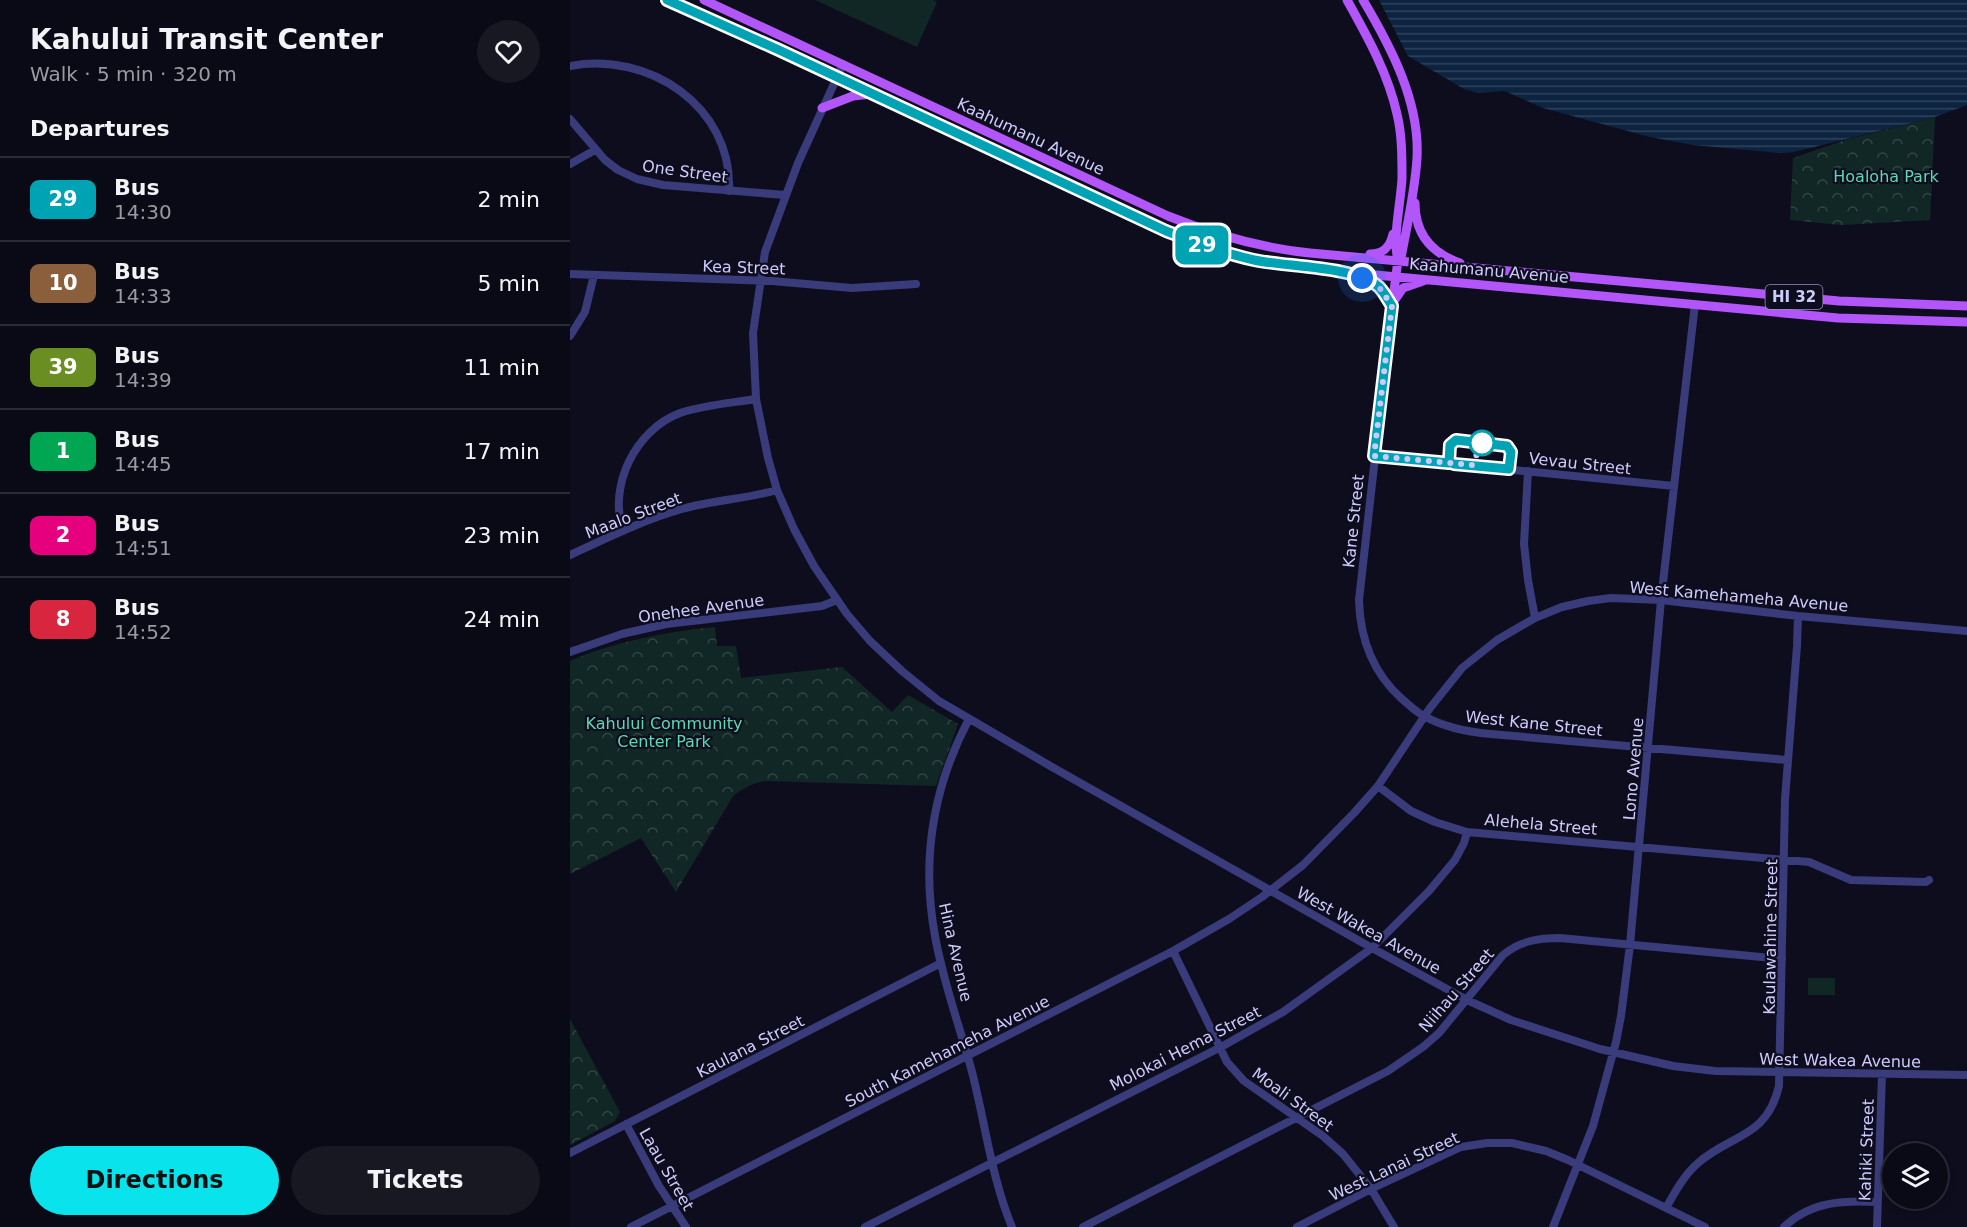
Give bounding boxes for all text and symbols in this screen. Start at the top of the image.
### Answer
button: heart [477,20,540,83]
text: Kahului Transit Center [30,23,383,56]
text: Walk · 5 min · 320 m [30,62,237,86]
street label: Kaahumanu Avenue [954,94,1107,179]
text: Departures [30,116,170,141]
street label: One Street [641,156,729,187]
park label: Hoaloha Park [1833,167,1939,186]
text: Bus [114,175,160,200]
text: 29 [48,187,78,211]
text: 2 min [478,187,540,212]
text: 14:30 [114,200,172,224]
line badge: 29 [1175,226,1229,264]
text: 29 [1187,233,1217,257]
street label: Kaahumanu Avenue [1408,254,1570,287]
street label: Kea Street [702,257,786,278]
text: Bus [114,259,160,284]
your location [1347,263,1377,293]
text: 10 [48,271,78,295]
text: 5 min [478,271,540,296]
text: 14:33 [114,284,172,308]
road number: HI 32 [1766,285,1822,309]
text: Bus [114,343,160,368]
text: 39 [48,355,78,379]
text: 11 min [464,355,540,380]
text: 14:39 [114,368,172,392]
text: Bus [114,427,160,452]
unlabelled marker [1469,430,1495,456]
text: 1 [56,439,70,463]
text: 17 min [464,439,540,464]
street label: Vevau Street [1528,449,1632,478]
text: 14:45 [114,452,172,476]
street label: Kane Street [1339,473,1368,569]
street label: Maalo Street [582,488,684,542]
text: Bus [114,511,160,536]
text: 2 [56,523,70,547]
text: 23 min [464,523,540,548]
text: 14:51 [114,536,172,560]
street label: West Kamehameha Avenue [1629,577,1849,616]
street label: Onehee Avenue [637,590,765,627]
text: Bus [114,595,160,620]
text: 8 [56,607,70,631]
text: 24 min [464,607,540,632]
text: 14:52 [114,620,172,644]
street label: West Kane Street [1464,707,1604,740]
park label: Kahului Community Center Park [585,714,743,751]
street label: Lono Avenue [1620,717,1647,821]
street label: Alehela Street [1484,810,1598,839]
street label: Kaulawahine Street [1760,859,1781,1015]
street label: West Wakea Avenue [1293,883,1444,978]
street label: Hina Avenue [935,901,976,1003]
street label: Niihau Street [1415,945,1498,1036]
street label: South Kamehameha Avenue [842,991,1053,1111]
street label: Molokai Hema Street [1106,1002,1264,1095]
street label: Kaulana Street [693,1011,807,1082]
street label: West Wakea Avenue [1759,1050,1921,1071]
street label: Moali Street [1248,1064,1337,1135]
street label: Kahiki Street [1855,1099,1878,1201]
street label: Laau Street [635,1125,698,1214]
street label: West Lanai Street [1326,1128,1462,1205]
map controls [1882,1143,1948,1209]
button: layers [1882,1143,1948,1209]
button: Directions [30,1146,279,1215]
button: Tickets [291,1146,540,1215]

